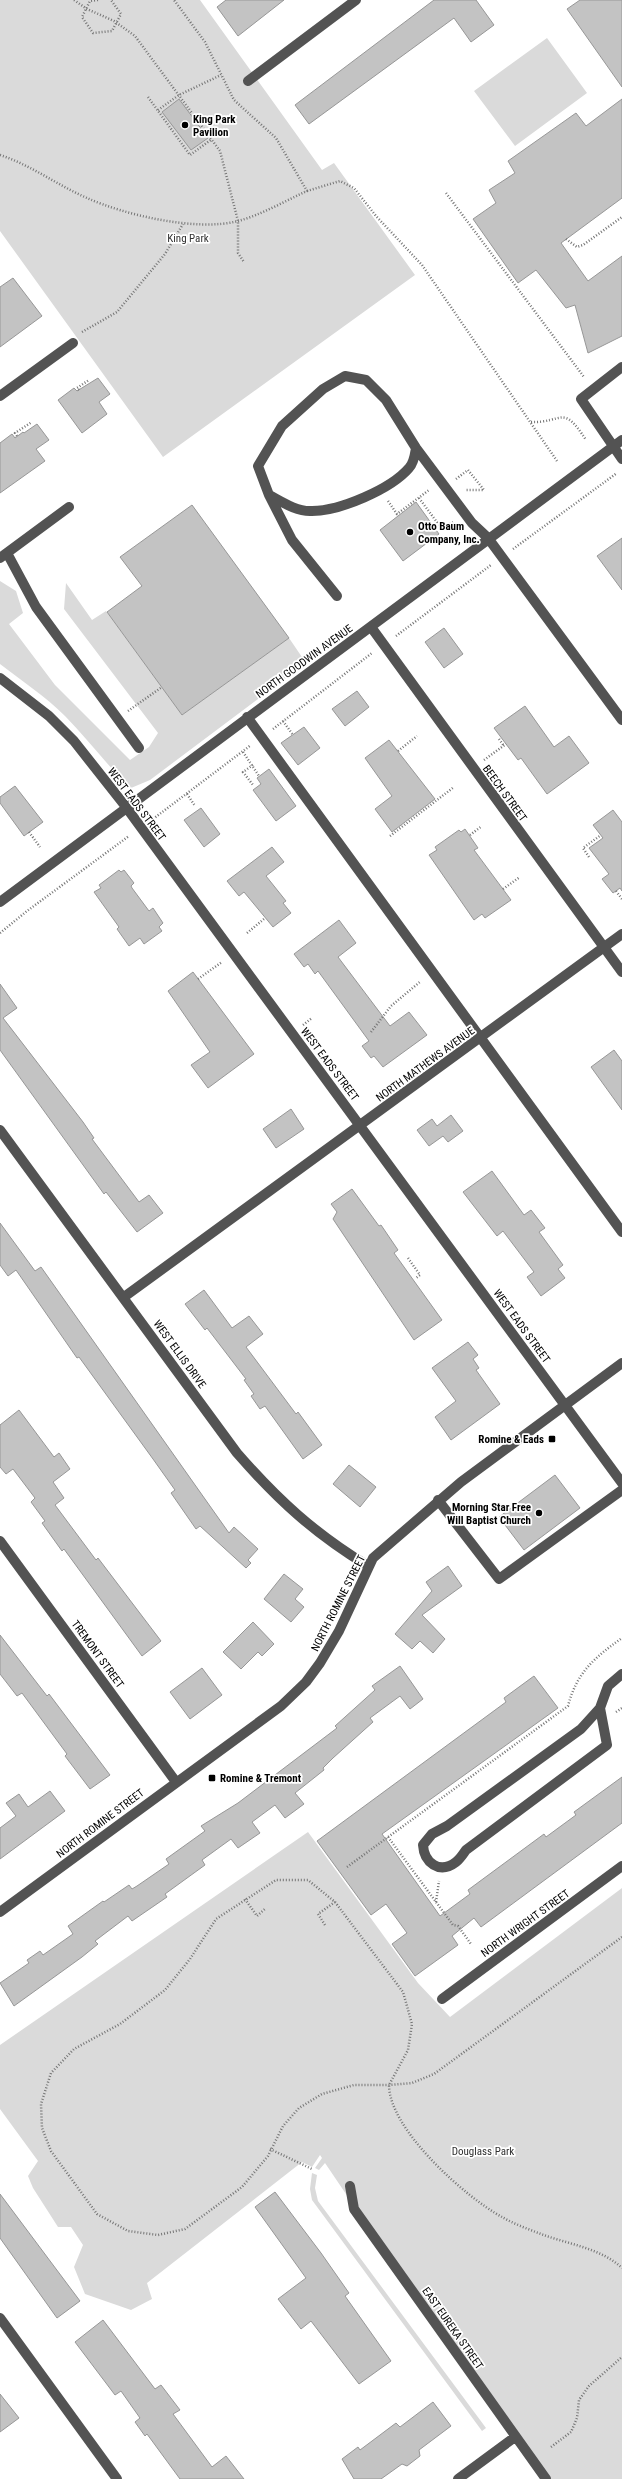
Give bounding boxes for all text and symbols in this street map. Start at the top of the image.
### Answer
place label: King Park Pavilion [193,113,236,139]
marker: King Park Pavilion [180,120,190,130]
park label: King Park [167,232,209,245]
place label: Otto Baum Company, Inc. [418,520,480,546]
marker: Otto Baum Company, Inc. [405,527,415,537]
street label: NORTH GOODWIN AVENUE [253,622,356,701]
street label: BEECH STREET [480,763,530,824]
street label: WEST EADS STREET [105,765,168,844]
street label: NORTH MATHEWS AVENUE [374,1024,477,1105]
street label: WEST EADS STREET [298,1025,361,1104]
street label: WEST EADS STREET [490,1287,553,1366]
street label: WEST ELLIS DRIVE [151,1318,209,1391]
place label: Romine & Eads [478,1433,544,1446]
marker: Romine & Eads [547,1434,557,1444]
place label: Morning Star Free Will Baptist Church [447,1501,531,1527]
marker: Morning Star Free Will Baptist Church [534,1508,544,1518]
street label: NORTH ROMINE STREET [309,1553,368,1654]
street label: TREMONT STREET [69,1618,127,1691]
place label: Romine & Tremont [220,1772,302,1785]
marker: Romine & Tremont [207,1773,217,1783]
street label: NORTH ROMINE STREET [54,1786,147,1861]
street label: NORTH WRIGHT STREET [479,1887,572,1960]
park label: Douglass Park [452,2145,514,2158]
street label: EAST EUREKA STREET [419,2285,486,2372]

